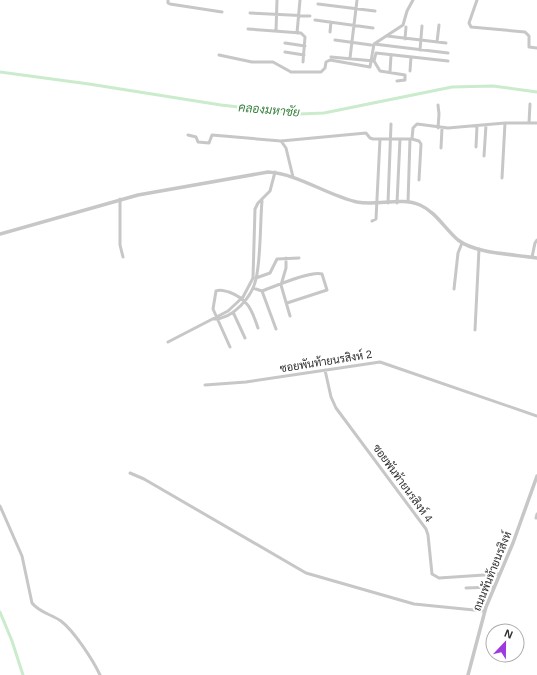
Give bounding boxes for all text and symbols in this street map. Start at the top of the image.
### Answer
water label: คลองมหาชัย [238,100,300,120]
street label: ซอยพันท้ายนรสิงห์ 2 [279,346,373,374]
street label: ซอยพันท้ายนรสิงห์ 4 [371,441,437,524]
street label: ถนนพันท้ายนรสิงห์ [469,529,513,613]
north arrow [485,623,525,663]
text: N [503,627,515,641]

